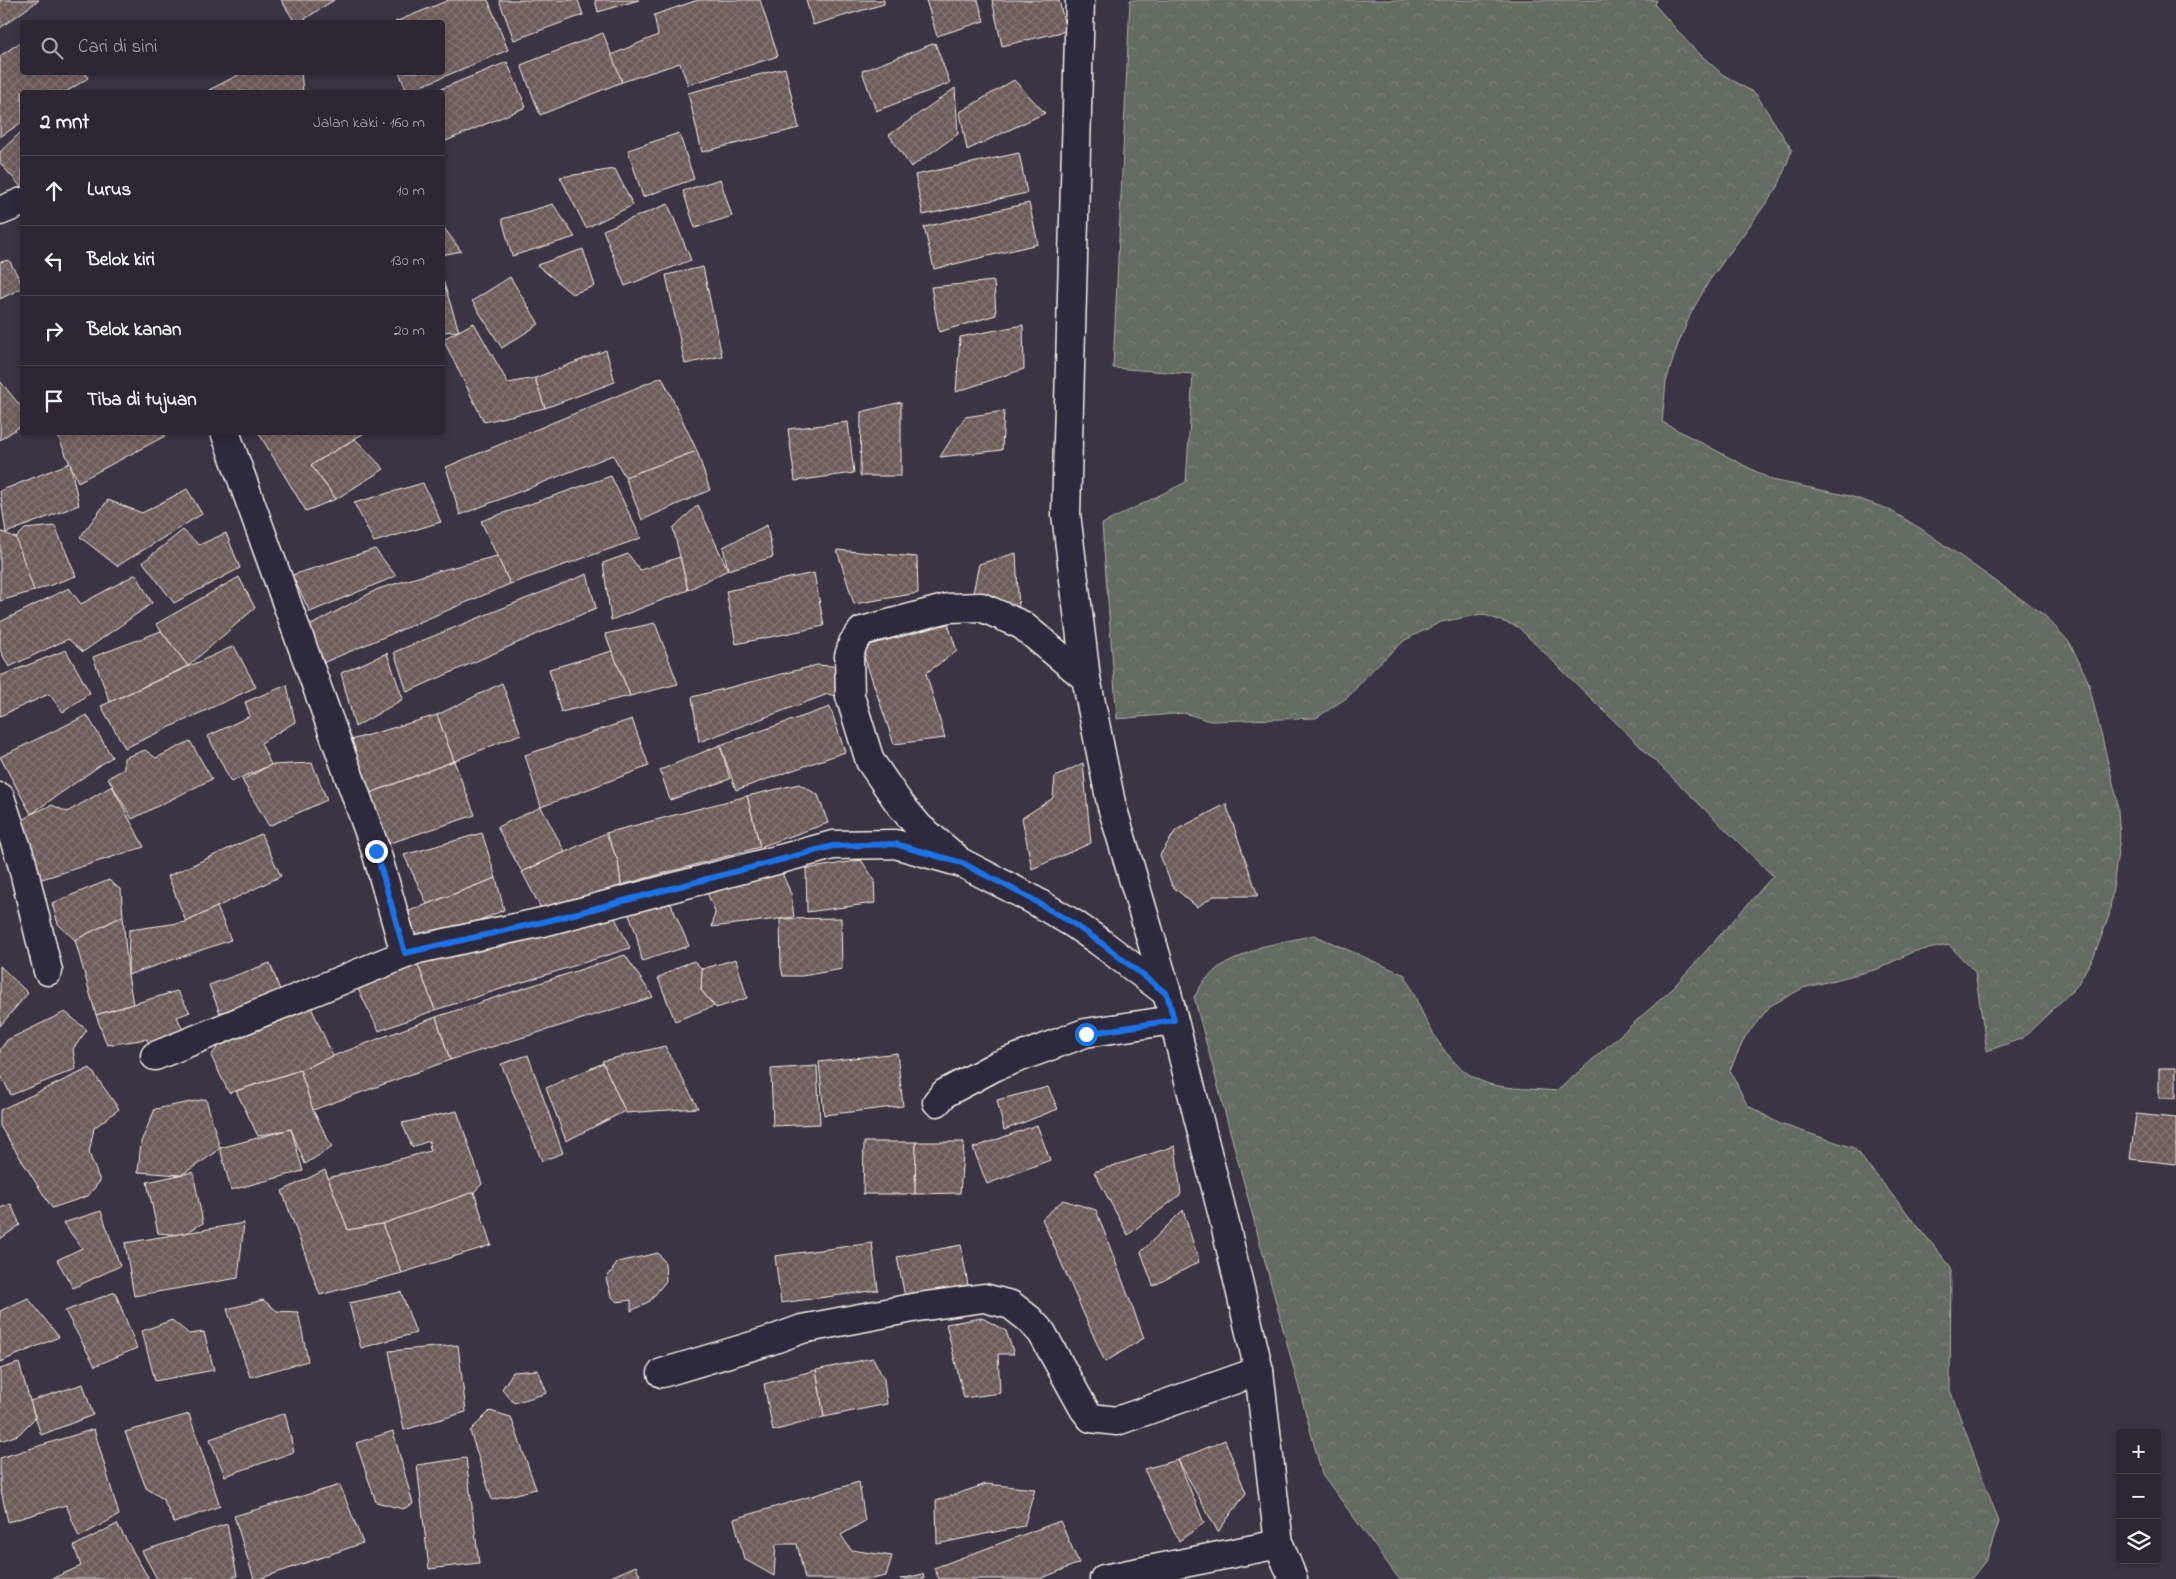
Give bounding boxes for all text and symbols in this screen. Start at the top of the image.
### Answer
search box [20,20,445,75]
icon: search [38,34,66,62]
text: Cari di sini [78,34,157,61]
text: 2 mnt [40,108,89,138]
text: Jalan kaki · 160 m [313,111,425,135]
icon: ahead [40,177,68,205]
text: Lurus [87,177,131,204]
text: 10 m [397,179,425,203]
icon: left [40,247,68,275]
text: Belok kiri [87,247,155,274]
text: 130 m [390,249,425,273]
icon: right [40,317,68,345]
text: Belok kanan [87,317,181,344]
text: 20 m [394,319,425,343]
icon: arrive [40,387,68,415]
text: Tiba di tujuan [87,387,197,414]
route end [365,840,388,863]
route start [1075,1023,1098,1046]
map controls [2116,1429,2161,1564]
button: + [2116,1429,2161,1474]
button: − [2116,1474,2161,1519]
button: layers [2116,1519,2161,1564]

